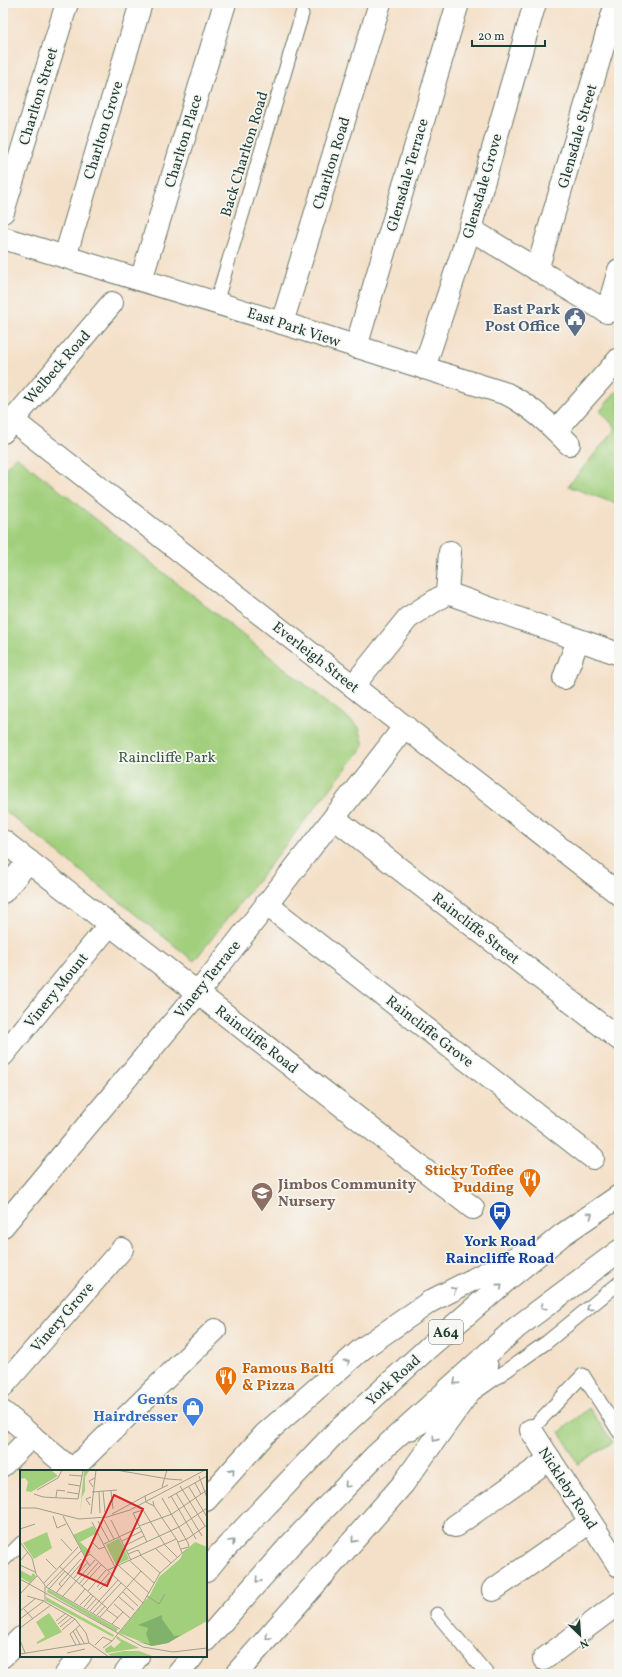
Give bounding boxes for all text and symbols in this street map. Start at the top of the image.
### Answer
scale bar [472,22,545,48]
text: 20 m [478,29,505,45]
street label: Charlton Street [15,45,64,148]
street label: Charlton Grove [79,79,129,182]
street label: Glensdale Street [553,82,603,191]
street label: Back Charlton Road [216,89,275,220]
street label: Charlton Place [160,92,209,191]
street label: Charlton Road [308,115,356,212]
street label: Glensdale Terrace [382,116,435,234]
street label: Glensdale Grove [458,131,508,241]
place label: East Park Post Office [485,300,560,338]
street label: East Park View [244,303,343,354]
public building icon: East Park Post Office [562,305,588,338]
street label: Welbeck Road [20,326,96,410]
street label: Everleigh Street [267,618,363,699]
park label: Raincliffe Park [118,748,216,769]
street label: Raincliffe Street [427,888,523,970]
street label: Vinery Terrace [170,936,246,1024]
street label: Vinery Mount [20,949,94,1033]
street label: Raincliffe Grove [381,991,478,1073]
street label: Raincliffe Road [210,1001,302,1079]
place label: Sticky Toffee Pudding [425,1161,514,1199]
restaurant icon: Sticky Toffee Pudding [517,1166,543,1199]
place label: Jimbos Community Nursery [277,1175,417,1213]
school or university icon: Jimbos Community Nursery [249,1180,275,1213]
bus stop icon: York Road Raincliffe Road [487,1199,513,1232]
one-way arrow [586,1213,593,1220]
place label: York Road Raincliffe Road [446,1232,554,1270]
street label: Vinery Grove [27,1278,100,1358]
one-way arrow [495,1283,502,1290]
one-way arrow [449,1287,457,1294]
one-way arrow [540,1303,547,1310]
one-way arrow [586,1303,594,1310]
road number: A64 [429,1320,463,1344]
street label: York Road [362,1351,426,1411]
place label: Famous Balti & Pizza [242,1359,334,1397]
one-way arrow [342,1360,349,1367]
restaurant icon: Famous Balti & Pizza [213,1364,239,1397]
one-way arrow [453,1378,461,1385]
place label: Gents Hairdresser [93,1390,178,1428]
shop icon: Gents Hairdresser [180,1395,206,1428]
one-way arrow [433,1434,440,1441]
street label: Nickleby Road [532,1444,601,1534]
one-way arrow [227,1468,235,1476]
inset map [20,1470,207,1657]
one-way arrow [344,1480,352,1488]
one-way arrow [352,1535,359,1542]
one-way arrow [227,1539,234,1547]
one-way arrow [255,1575,263,1583]
north arrow [560,1615,600,1655]
one-way arrow [266,1633,273,1640]
text: N [577,1634,590,1651]

